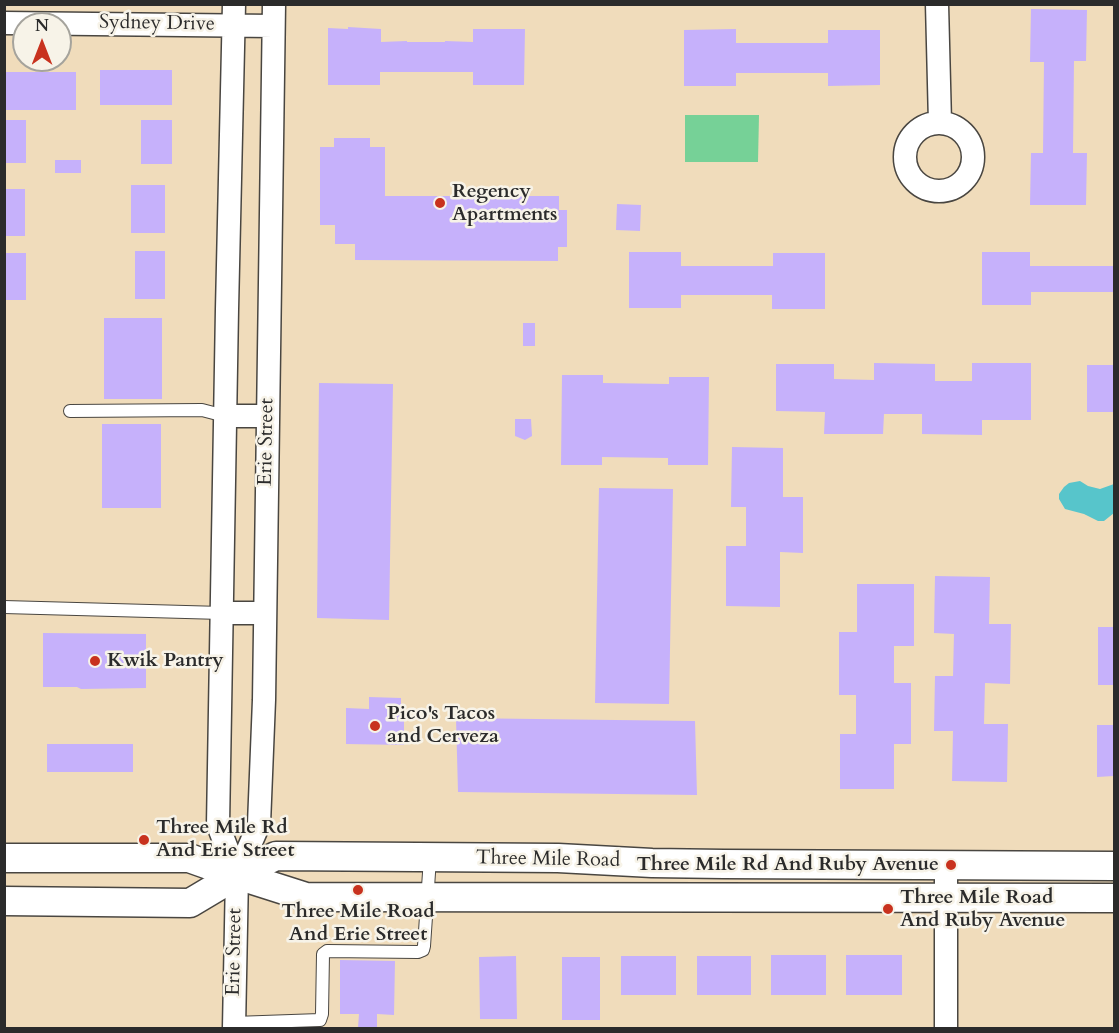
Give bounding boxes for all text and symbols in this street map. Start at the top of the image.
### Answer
street label: Sydney Drive [99,11,215,37]
north arrow [12,12,72,72]
text: N [35,15,49,37]
place label: Regency Apartments [452,180,557,227]
marker: Regency Apartments [433,196,447,210]
street label: Erie Street [254,398,280,486]
place label: Kwik Pantry [107,649,224,673]
marker: Kwik Pantry [88,654,102,668]
place label: Pico's Tacos and Cerveza [387,702,499,749]
marker: Pico's Tacos and Cerveza [368,719,382,733]
place label: Three Mile Rd And Erie Street [156,816,295,863]
marker: Three Mile Rd And Erie Street [137,833,151,847]
street label: Three Mile Road [476,847,620,873]
place label: Three Mile Rd And Ruby Avenue [637,853,939,877]
marker: Three Mile Rd And Ruby Avenue [944,858,958,872]
marker: Three Mile Road And Erie Street [351,883,365,897]
place label: Three Mile Road And Ruby Avenue [900,886,1065,933]
place label: Three Mile Road And Erie Street [281,900,435,947]
marker: Three Mile Road And Ruby Avenue [881,902,895,916]
street label: Erie Street [222,908,248,996]

